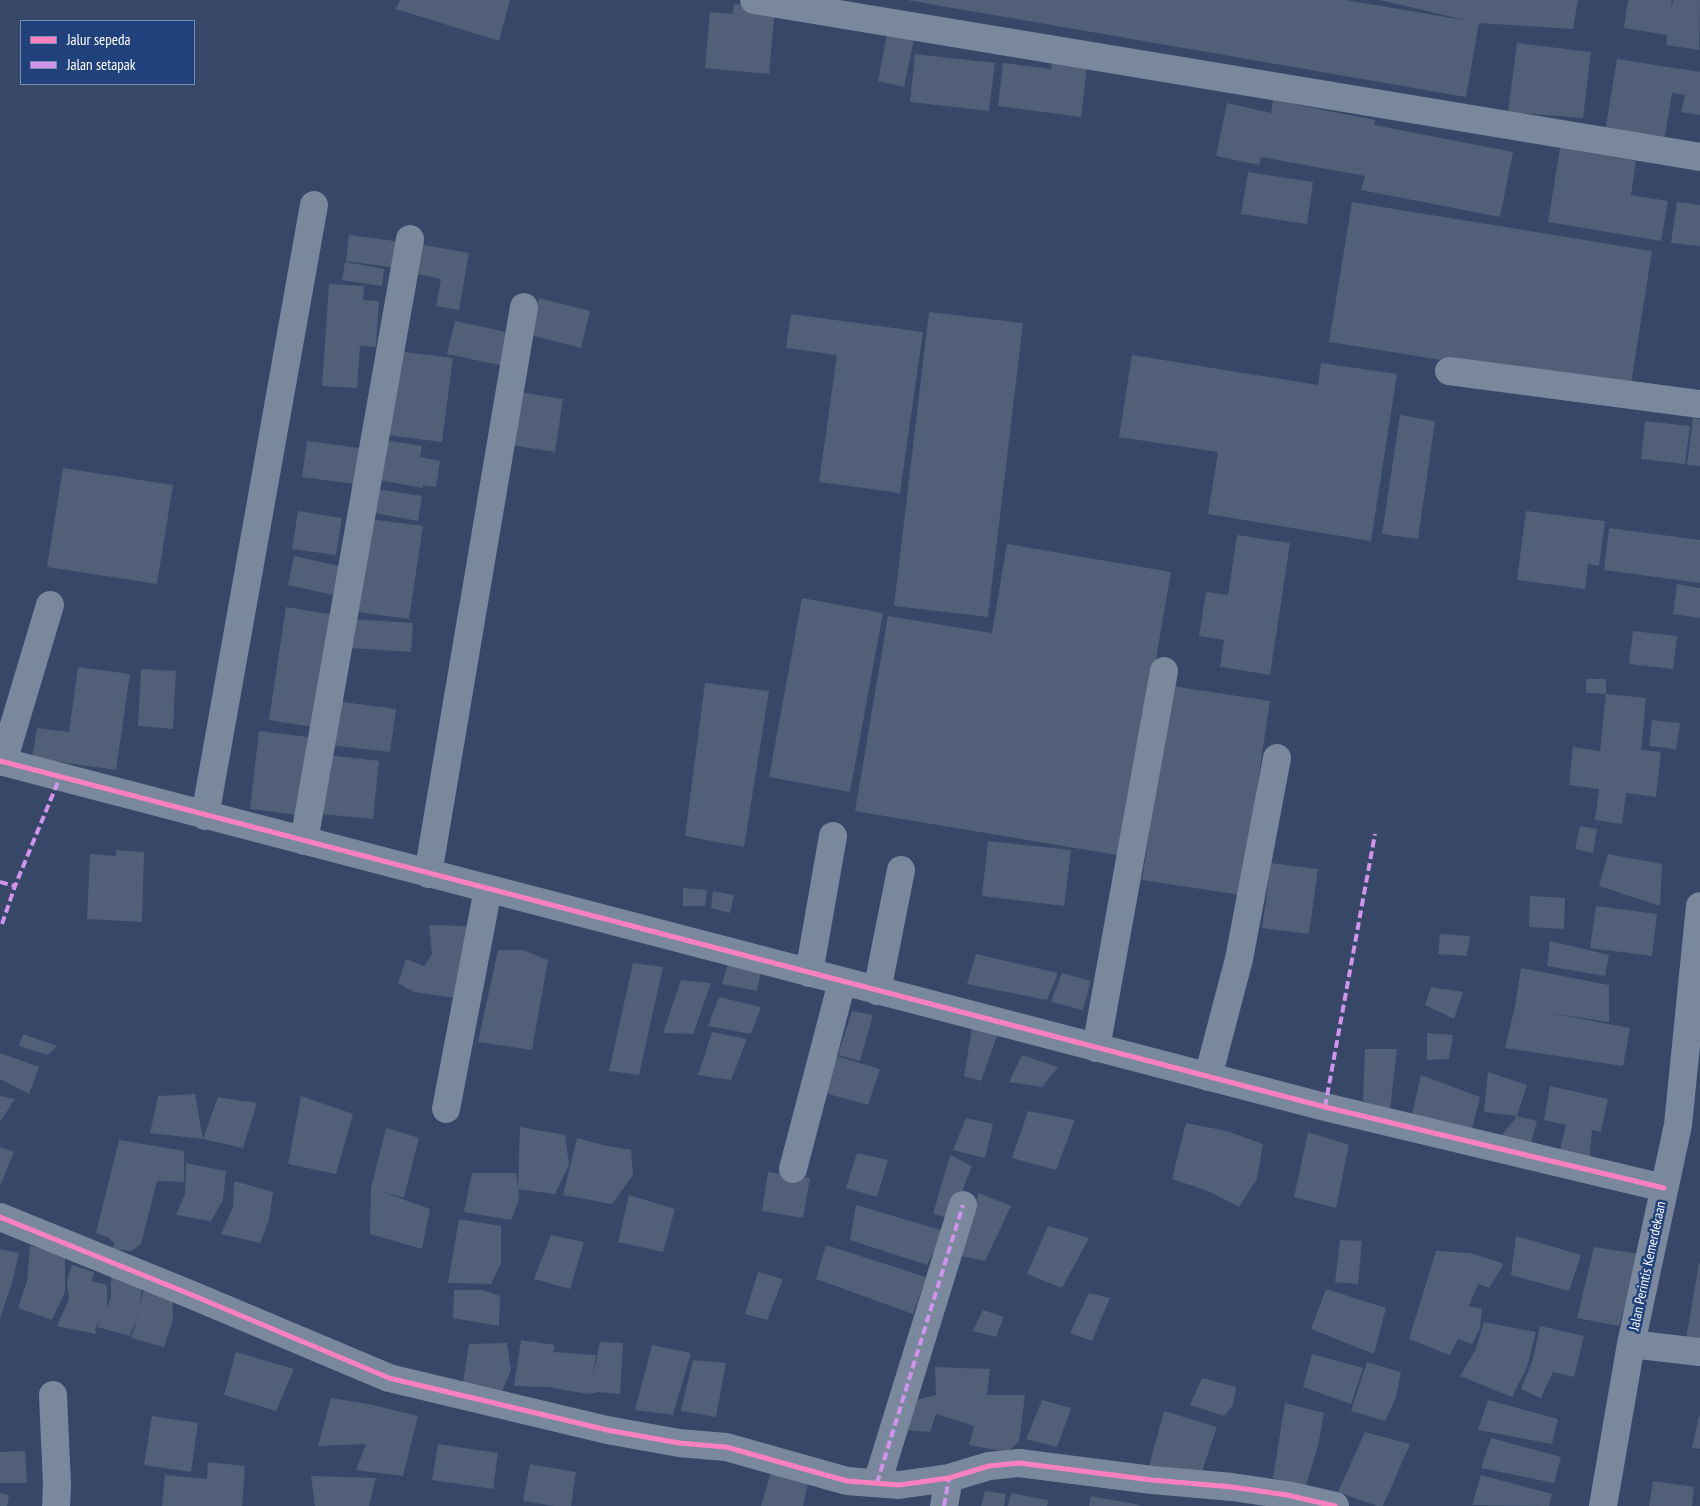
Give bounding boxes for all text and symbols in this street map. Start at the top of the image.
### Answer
legend [20,20,195,85]
text: Jalur sepeda [67,30,130,49]
text: Jalan setapak [67,55,136,74]
street label: Jalan Perintis Kemerdekaan [1626,1200,1670,1332]

